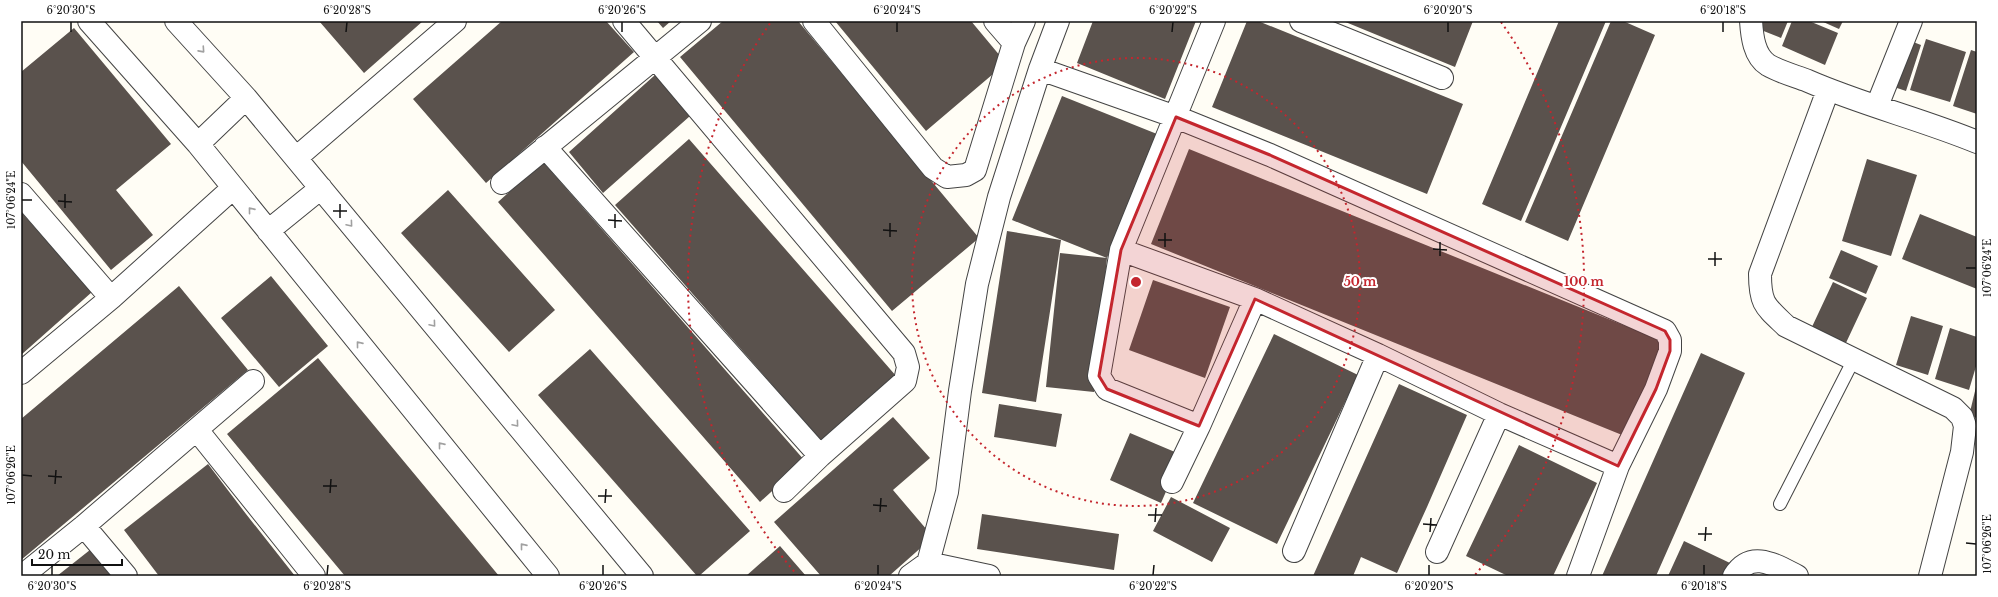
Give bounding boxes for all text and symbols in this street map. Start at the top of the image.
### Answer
text: 6°20'30"S [47,4,95,17]
text: 6°20'28"S [323,4,371,17]
text: 6°20'26"S [598,4,646,17]
text: 6°20'24"S [873,4,921,17]
text: 6°20'22"S [1149,4,1197,17]
text: 6°20'20"S [1424,4,1472,17]
text: 6°20'18"S [1700,4,1746,17]
one-way arrow [198,45,205,53]
text: 107°06'24"E [5,171,18,229]
one-way arrow [249,208,256,215]
one-way arrow [345,219,352,226]
text: 107°06'24"E [1981,239,1994,297]
text: 50 m [1344,274,1377,289]
text: 100 m [1564,274,1605,289]
centre of rings [1129,275,1143,289]
one-way arrow [429,319,436,326]
one-way arrow [357,341,364,348]
one-way arrow [512,419,519,427]
one-way arrow [439,442,446,449]
text: 107°06'26"E [5,445,18,505]
text: 107°06'26"E [1981,514,1994,574]
scale bar [32,541,122,567]
one-way arrow [521,543,528,550]
text: 20 m [38,547,70,562]
text: 6°20'30"S [28,580,76,593]
text: 6°20'28"S [303,580,351,593]
text: 6°20'26"S [579,580,627,593]
text: 6°20'24"S [854,580,902,593]
text: 6°20'22"S [1129,580,1177,593]
text: 6°20'20"S [1405,580,1453,593]
text: 6°20'18"S [1681,580,1727,593]

